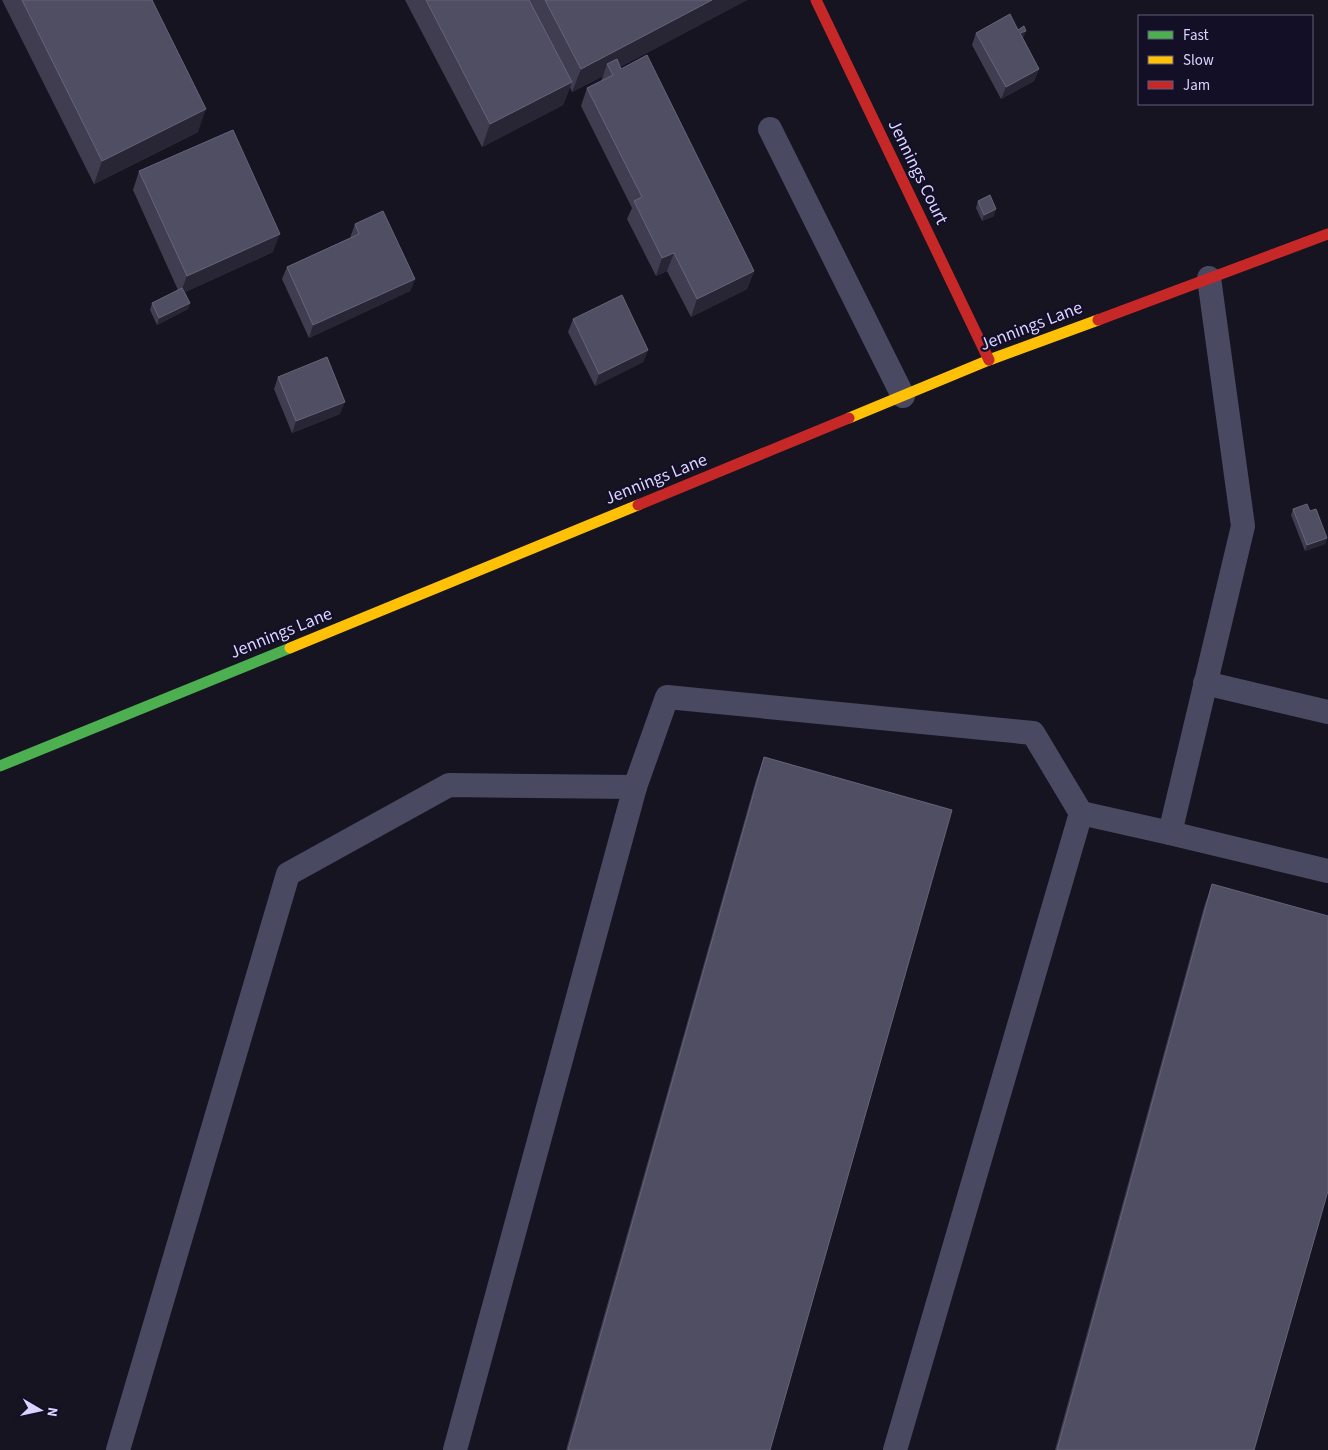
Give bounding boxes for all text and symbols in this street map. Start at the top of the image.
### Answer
legend [1138,15,1313,105]
text: Fast [1183,25,1209,46]
text: Slow [1183,50,1214,71]
text: Jam [1183,75,1210,96]
street label: Jennings Court [882,115,954,229]
street label: Jennings Lane [976,295,1086,357]
street label: Jennings Lane [601,447,711,511]
street label: Jennings Lane [226,601,336,665]
north arrow [15,1385,65,1435]
text: N [41,1406,62,1418]

